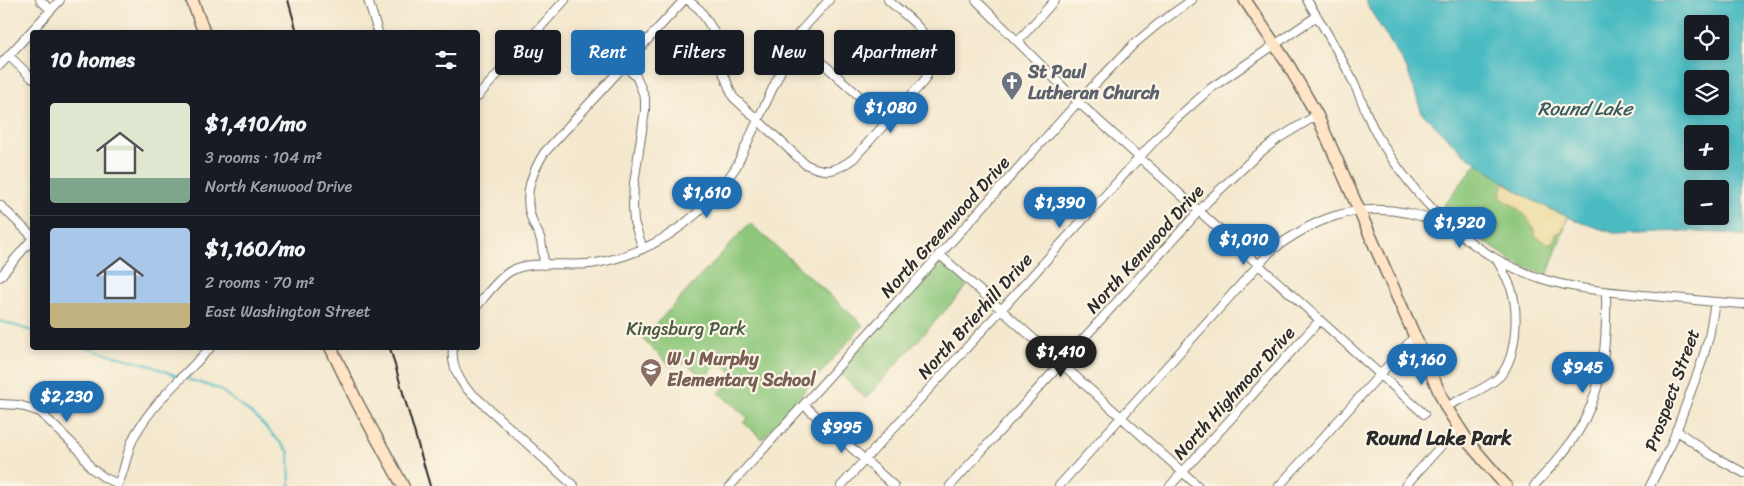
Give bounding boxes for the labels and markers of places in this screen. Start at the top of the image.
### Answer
place label: St Paul Lutheran Church [1027,56,1160,109]
church icon: St Paul Lutheran Church [1000,70,1024,101]
pin: $1,080 [850,92,932,134]
pin: $1,610 [666,176,748,219]
pin: $1,390 [1019,186,1101,229]
pin: $1,920 [1419,206,1501,249]
pin: $1,010 [1203,224,1285,266]
pin: $1,410 [1020,336,1102,378]
place label: W J Murphy Elementary School [667,343,816,396]
pin: $1,160 [1381,344,1463,386]
pin: $945 [1553,352,1613,394]
school or university icon: W J Murphy Elementary School [639,357,663,388]
pin: $2,230 [26,380,108,423]
pin: $995 [812,412,872,454]

